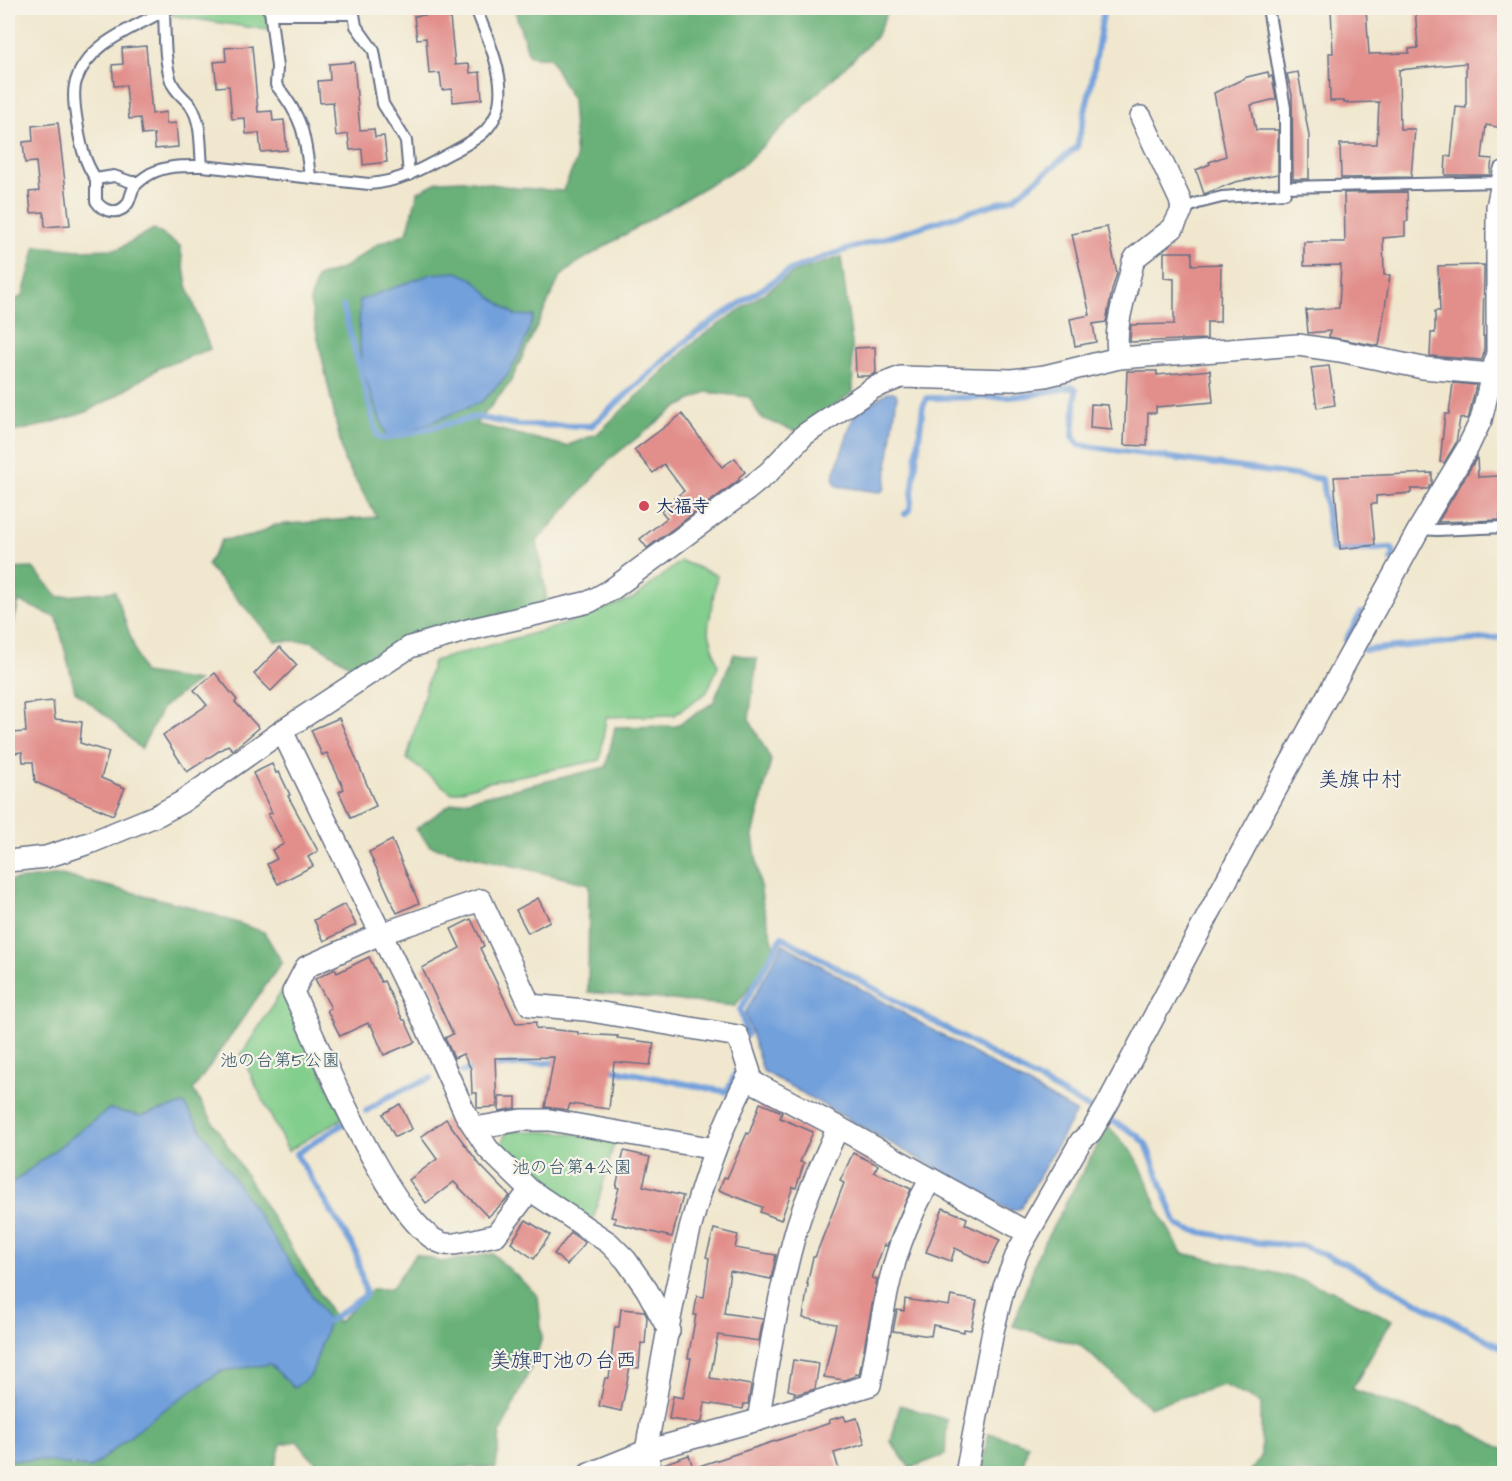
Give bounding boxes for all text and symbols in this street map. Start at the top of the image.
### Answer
place label: 大福寺 [656,494,710,519]
marker: 大福寺 [637,499,651,513]
district label: 美旗中村 [1318,765,1402,794]
park label: 池の台第5公園 [220,1048,340,1073]
park label: 池の台第4公園 [512,1155,632,1180]
district label: 美旗町池の台西 [490,1346,637,1375]

